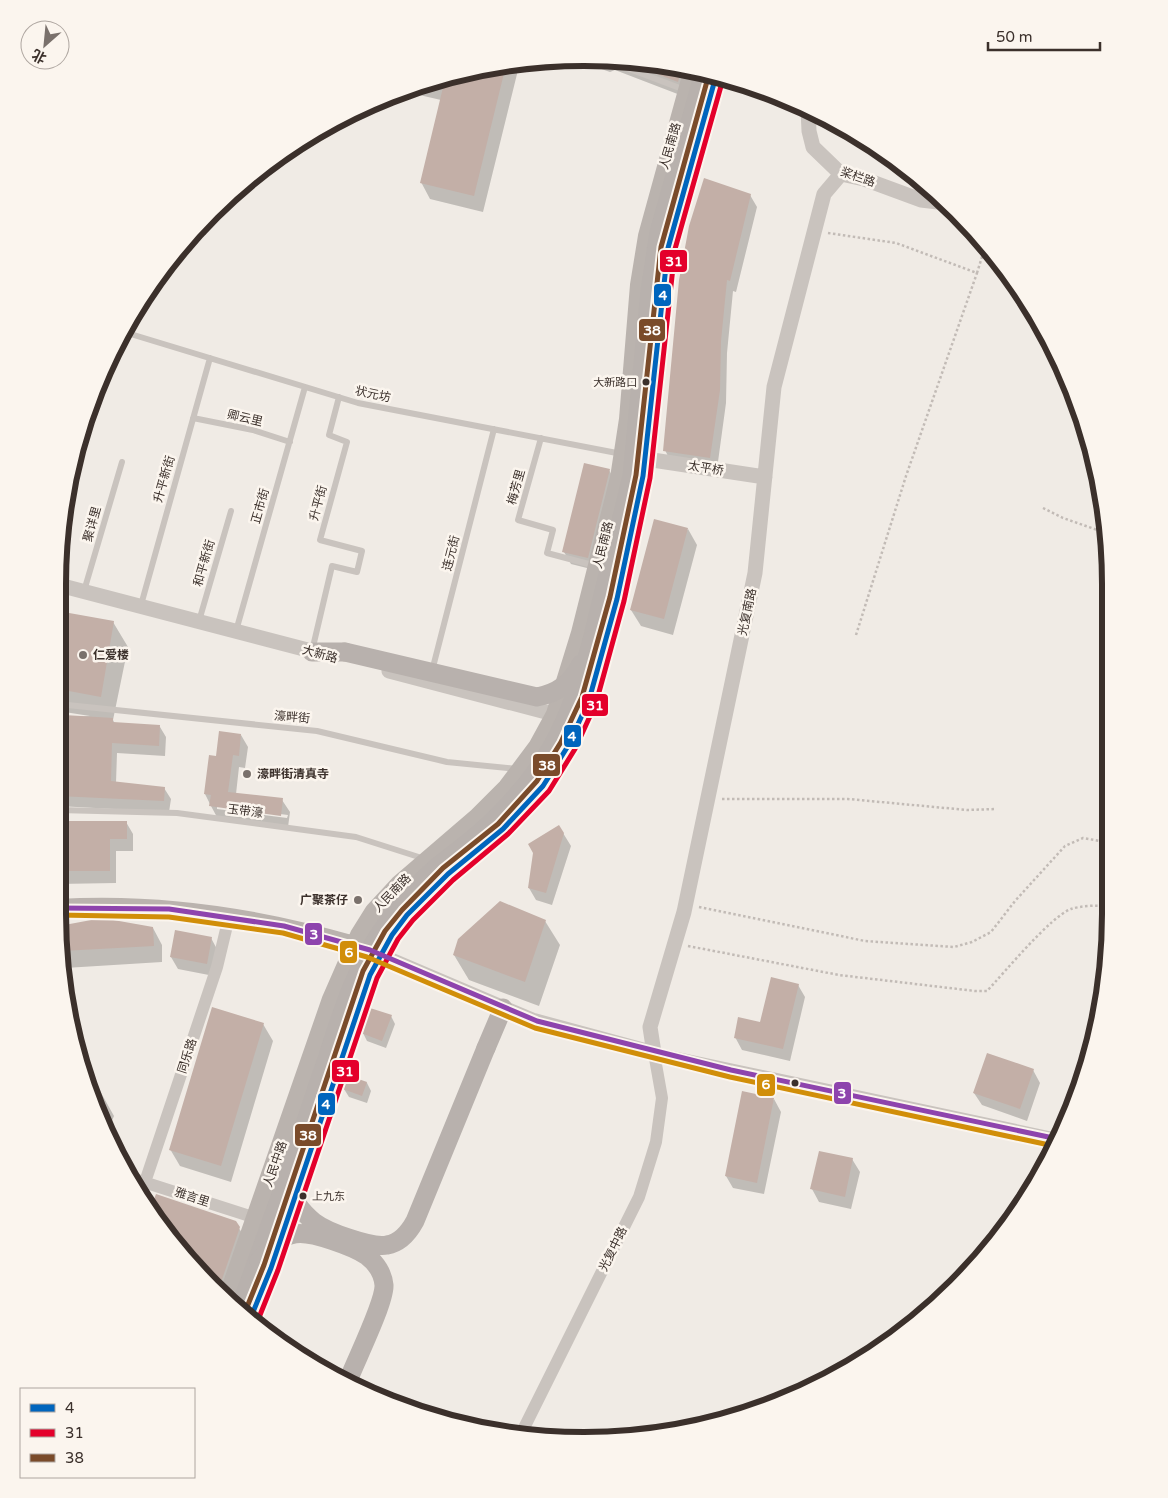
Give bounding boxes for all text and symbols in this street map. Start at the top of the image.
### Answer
north arrow [20,20,70,70]
scale bar [988,20,1100,52]
text: 50 m [996,28,1033,46]
text: 北 [29,45,49,67]
street label: 人民南路 [657,121,683,171]
street label: 桨栏路 [839,165,877,189]
line badge: 31 [659,249,688,273]
text: 31 [665,253,683,270]
line badge: 4 [653,283,672,307]
text: 4 [659,287,668,304]
line badge: 38 [638,318,666,342]
text: 38 [643,322,661,339]
place label: 大新路口 [593,376,637,389]
marker: 大新路口 [641,377,651,387]
street label: 状元坊 [354,383,392,405]
street label: 卿云里 [226,407,264,429]
street label: 升平新街 [151,454,177,504]
street label: 太平桥 [687,458,725,478]
street label: 梅芳里 [504,468,528,506]
street label: 升平街 [307,484,329,522]
street label: 正市街 [248,487,272,525]
street label: 聚详里 [80,505,104,543]
street label: 人民南路 [590,520,616,570]
street label: 连元街 [440,534,462,572]
street label: 和平新街 [191,538,217,588]
street label: 光复南路 [735,587,759,637]
street label: 大新路 [301,643,339,665]
place label: 仁爱楼 [93,648,129,662]
marker: 仁爱楼 [77,649,89,661]
line badge: 31 [581,693,609,717]
text: 31 [586,697,604,714]
street label: 濠畔街 [273,708,311,726]
line badge: 4 [563,724,582,748]
text: 4 [568,728,577,745]
line badge: 38 [532,753,561,777]
text: 38 [538,757,556,774]
place label: 濠畔街清真寺 [257,767,329,781]
marker: 濠畔街清真寺 [241,768,253,780]
street label: 玉带濠 [226,802,265,820]
street label: 人民南路 [370,871,414,915]
place label: 广聚茶仔 [300,893,348,907]
marker: 广聚茶仔 [352,894,364,906]
line badge: 3 [304,922,323,946]
text: 3 [310,926,319,943]
line badge: 6 [339,940,358,964]
text: 6 [345,944,354,961]
street label: 同乐路 [175,1037,199,1075]
line badge: 31 [331,1059,360,1083]
text: 31 [336,1063,354,1080]
line badge: 6 [756,1073,776,1097]
text: 6 [762,1076,771,1093]
unlabelled marker [790,1078,800,1088]
line badge: 3 [833,1081,852,1105]
text: 3 [838,1085,847,1102]
line badge: 4 [317,1092,336,1116]
text: 4 [322,1096,331,1113]
line badge: 38 [294,1123,322,1147]
text: 38 [299,1127,317,1144]
street label: 人民中路 [261,1139,289,1189]
street label: 雅言里 [173,1185,211,1209]
place label: 上九东 [312,1190,345,1203]
marker: 上九东 [298,1191,308,1201]
street label: 光复中路 [596,1224,630,1274]
legend [20,1388,195,1478]
text: 4 [65,1399,74,1417]
text: 31 [65,1424,84,1442]
text: 38 [65,1449,84,1467]

